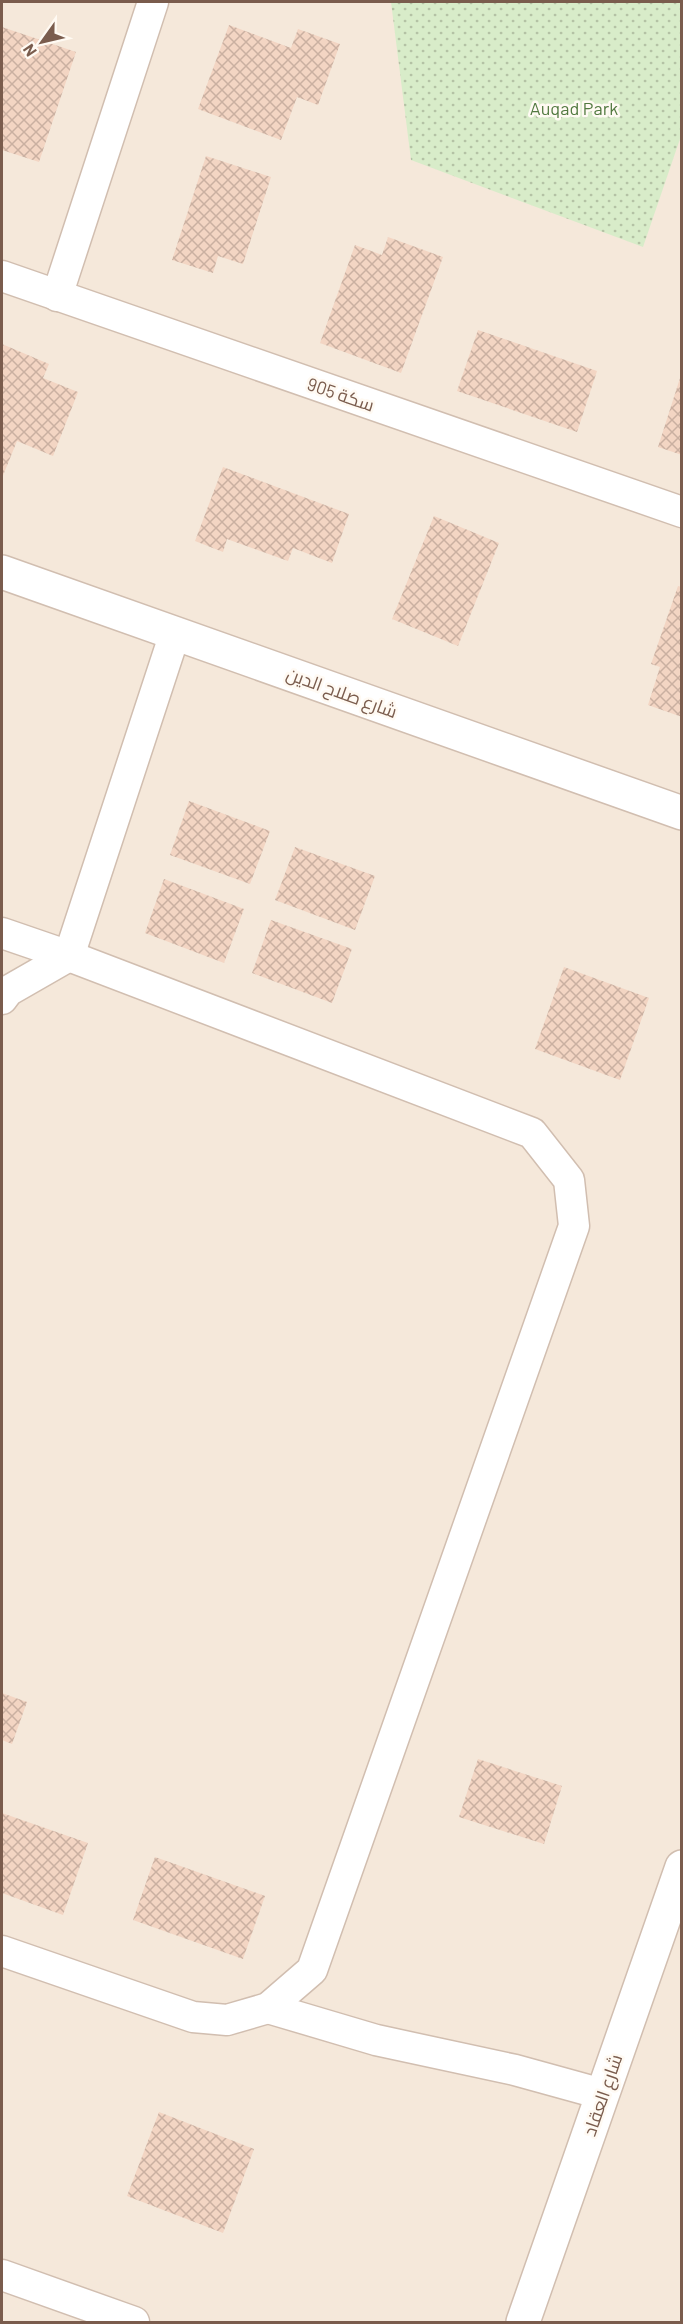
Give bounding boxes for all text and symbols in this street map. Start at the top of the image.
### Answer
north arrow [12,12,72,72]
text: N [18,41,40,60]
park label: Auqad Park [530,97,618,119]
street label: سكة 905 [305,372,377,416]
street label: شارع صلاح الدين [283,662,400,724]
street label: شارع العقاد [578,2051,628,2140]

